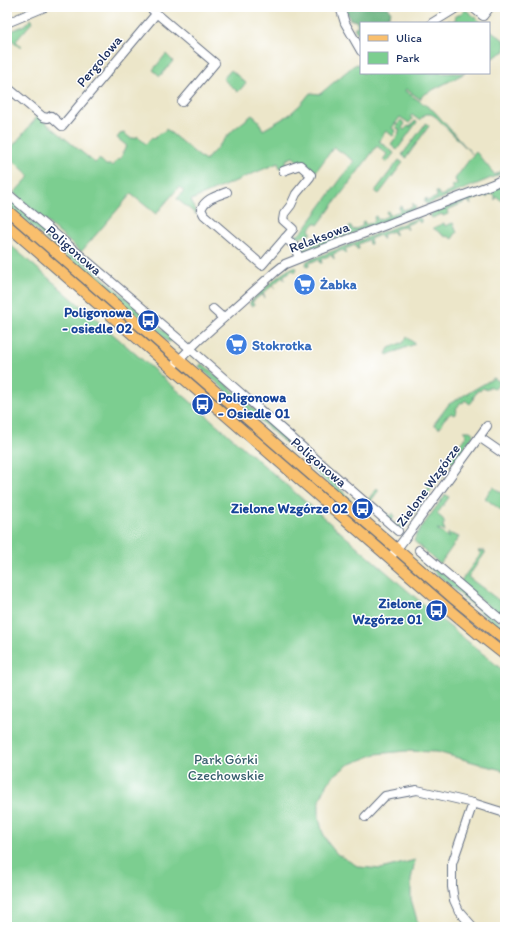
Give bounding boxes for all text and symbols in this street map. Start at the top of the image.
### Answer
legend [360,22,490,74]
text: Ulica [396,31,422,45]
street label: Pergolowa [73,32,126,90]
text: Park [396,51,420,65]
street label: Relaksowa [287,218,352,257]
street label: Poligonowa [42,222,105,279]
supermarket icon: Żabka [292,271,318,297]
place label: Żabka [320,276,357,293]
place label: Poligonowa - osiedle 02 [62,304,133,337]
bus stop icon: Poligonowa - osiedle 02 [135,307,161,333]
supermarket icon: Stokrotka [224,332,250,358]
place label: Stokrotka [252,337,313,354]
place label: Poligonowa - Osiedle 01 [218,389,290,422]
bus stop icon: Poligonowa - Osiedle 01 [189,392,215,418]
street label: Poligonowa [287,434,350,491]
street label: Zielone Wzgórze [393,440,464,530]
bus stop icon: Zielone Wzgórze 02 [350,495,376,521]
place label: Zielone Wzgórze 02 [231,500,349,517]
place label: Zielone Wzgórze 01 [352,595,423,628]
bus stop icon: Zielone Wzgórze 01 [424,598,450,624]
park label: Park Górki Czechowskie [188,751,264,784]

